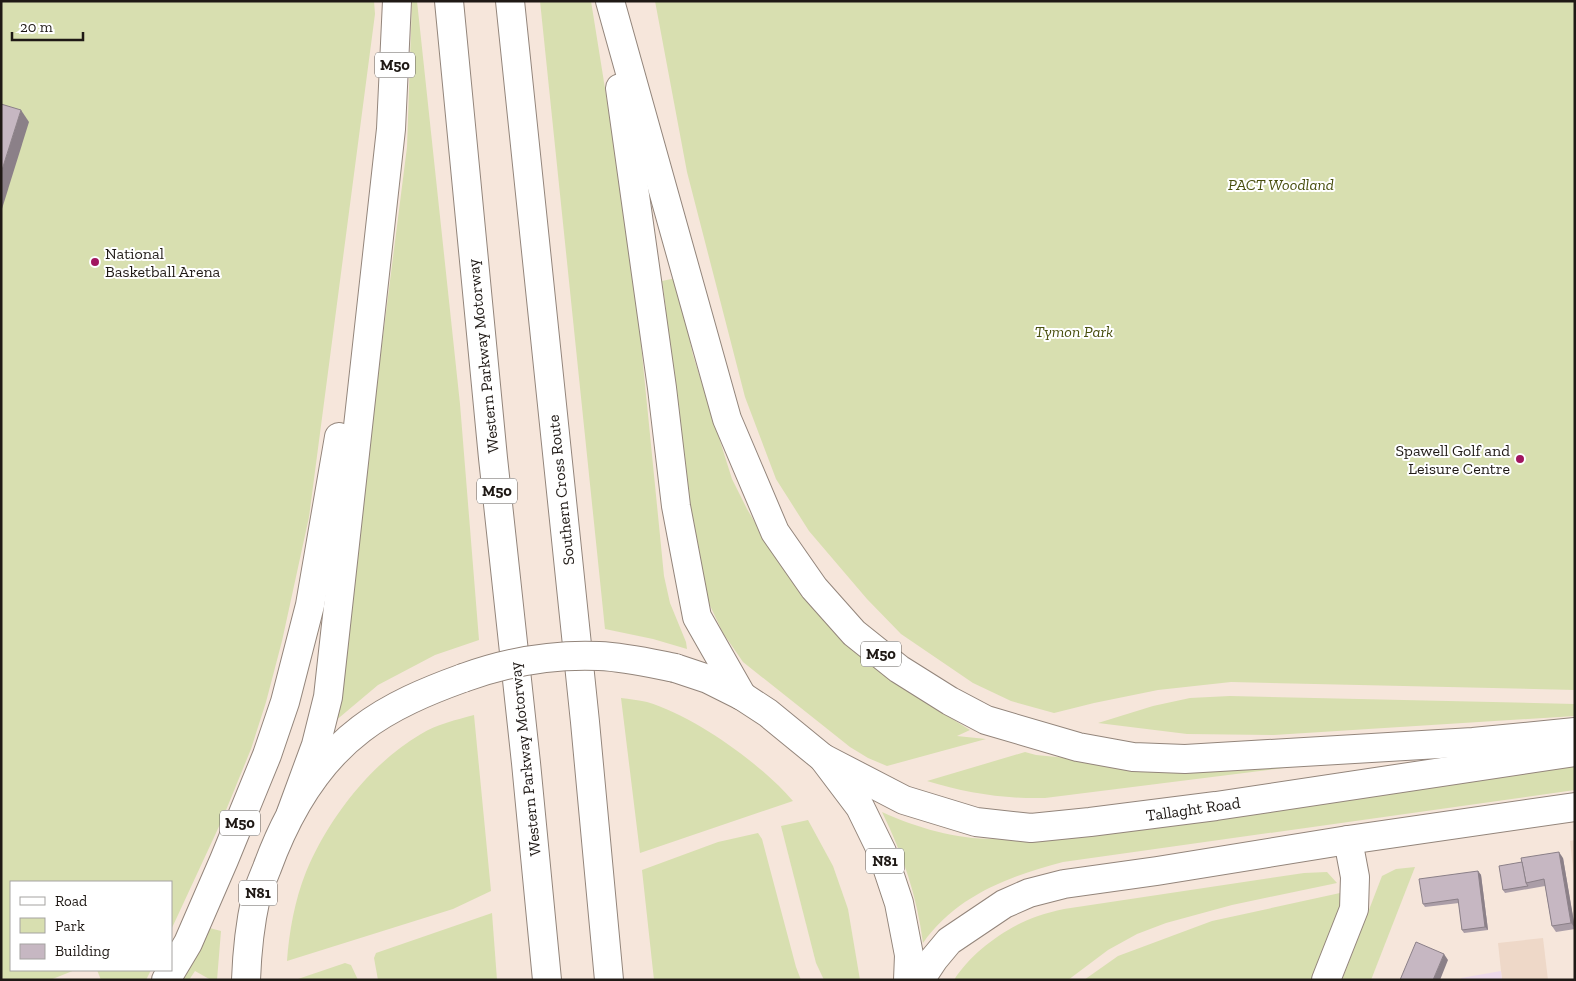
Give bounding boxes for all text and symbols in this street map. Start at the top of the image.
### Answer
scale bar [12,10,84,42]
text: 20 m [20,18,53,36]
road number: M50 [375,52,415,78]
park label: PACT Woodland [1228,175,1334,194]
place label: National Basketball Arena [105,244,221,281]
marker: National Basketball Arena [89,256,101,268]
street label: Western Parkway Motorway [463,257,503,454]
park label: Tymon Park [1035,322,1113,341]
street label: Southern Cross Route [544,414,578,566]
place label: Spawell Golf and Leisure Centre [1396,441,1510,478]
marker: Spawell Golf and Leisure Centre [1514,453,1526,465]
road number: M50 [477,478,517,504]
road number: M50 [861,642,901,666]
street label: Western Parkway Motorway [505,660,545,857]
street label: Tallaght Road [1145,793,1242,825]
road number: M50 [220,810,260,836]
road number: N81 [866,848,904,874]
road number: N81 [239,880,277,906]
legend [10,881,172,971]
text: Road [55,892,88,910]
text: Park [55,917,85,935]
text: Building [55,942,110,960]

